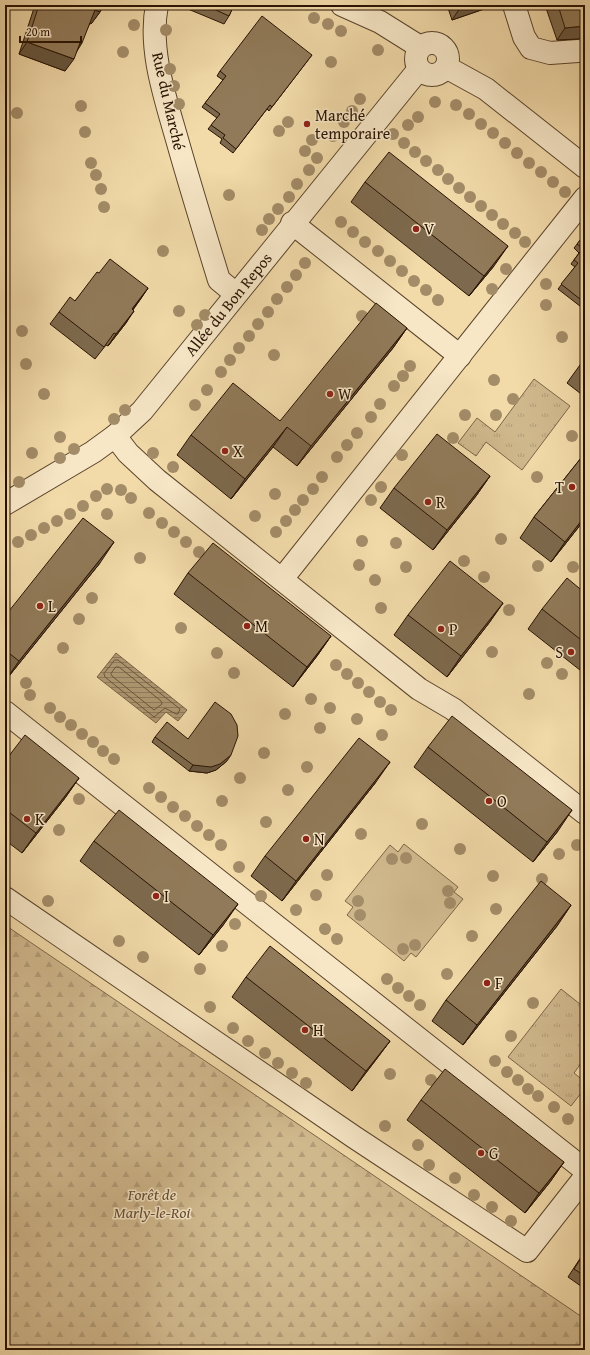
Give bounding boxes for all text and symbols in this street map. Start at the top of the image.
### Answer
scale bar [20,18,81,44]
text: 20 m [26,23,50,40]
street label: Rue du Marché [146,50,192,152]
place label: Marché temporaire [315,103,390,145]
marker: Marché temporaire [302,119,312,129]
place label: V [424,217,435,241]
marker: V [411,224,421,234]
street label: Allée du Bon Repos [179,247,277,361]
place label: W [338,382,352,406]
marker: W [325,389,335,399]
place label: X [233,439,243,463]
marker: X [220,446,230,456]
place label: T [555,475,564,499]
marker: T [567,482,577,492]
place label: R [436,490,446,514]
marker: R [423,497,433,507]
place label: L [48,594,56,618]
marker: L [35,601,45,611]
place label: M [255,614,268,638]
place label: P [449,617,458,641]
marker: M [242,621,252,631]
marker: P [436,624,446,634]
place label: S [555,640,563,664]
marker: S [566,647,576,657]
place label: O [497,789,507,813]
marker: O [484,796,494,806]
place label: K [35,807,45,831]
marker: K [22,814,32,824]
place label: N [314,827,325,851]
marker: N [301,834,311,844]
place label: I [164,884,169,908]
marker: I [151,891,161,901]
place label: F [495,971,503,995]
marker: F [482,978,492,988]
place label: H [313,1018,324,1042]
marker: H [300,1025,310,1035]
place label: G [489,1141,499,1165]
marker: G [476,1148,486,1158]
park label: Forêt de Marly-le-Roi [114,1182,190,1224]

